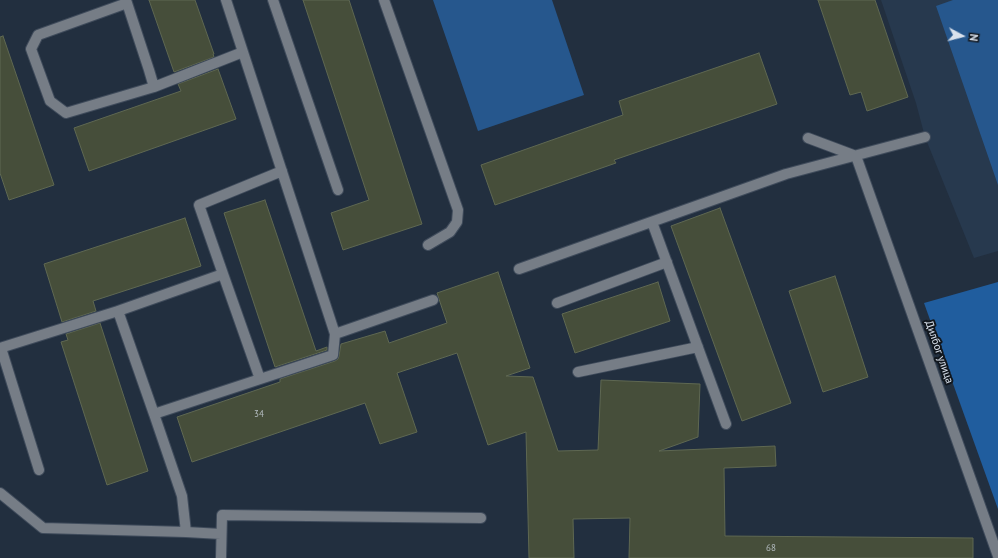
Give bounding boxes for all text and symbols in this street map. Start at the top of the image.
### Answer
north arrow [942,16,982,56]
text: N [967,33,981,42]
street label: Дилбог улица [922,319,956,385]
house number: 34 [254,409,264,419]
house number: 68 [766,543,776,553]

